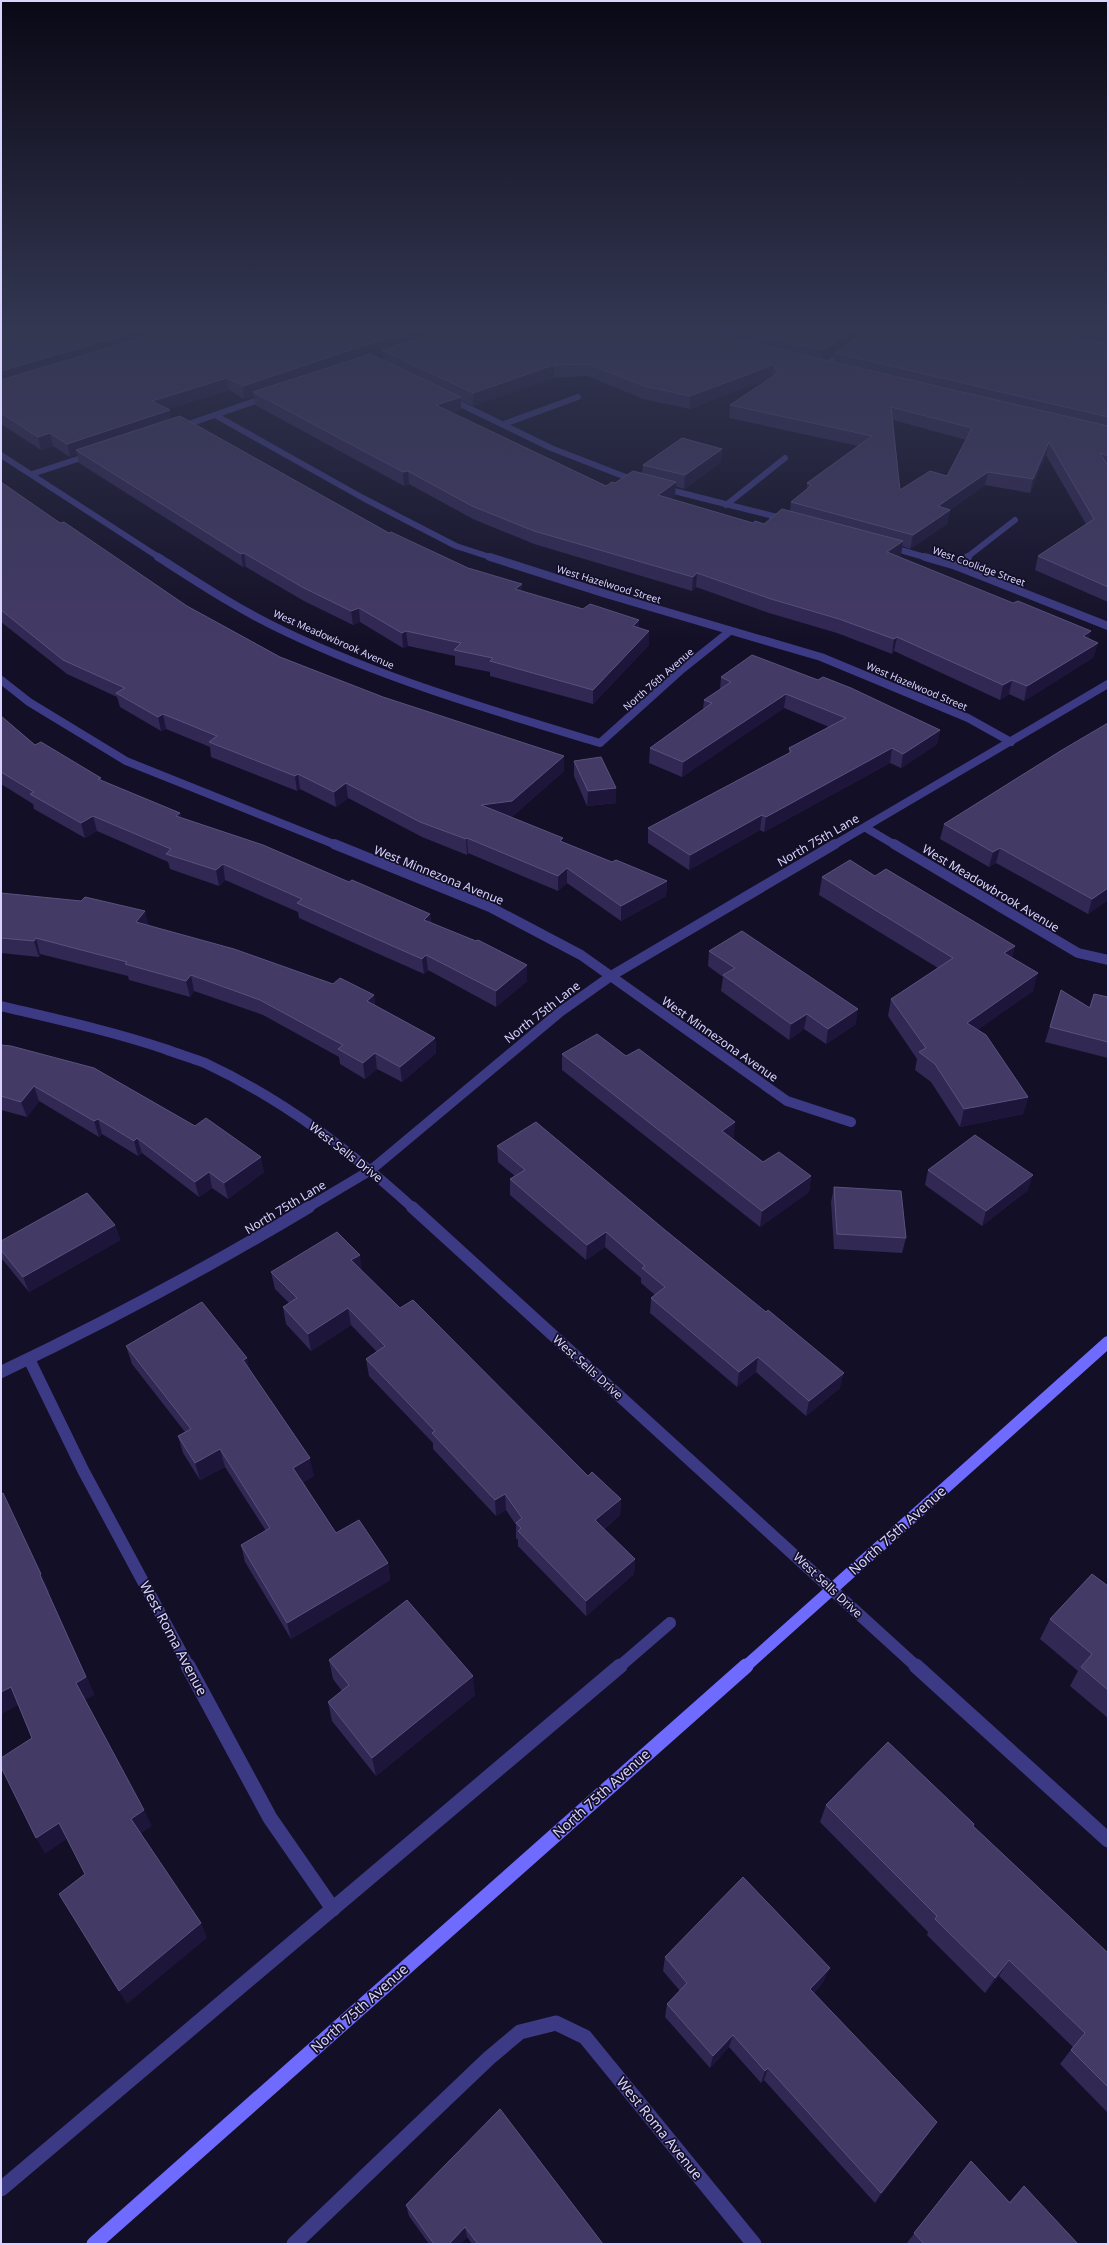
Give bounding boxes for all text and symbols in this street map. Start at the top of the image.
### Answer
street label: West Coolidge Street [931,543,1028,589]
street label: West Hazelwood Street [555,561,663,607]
street label: West Meadowbrook Avenue [271,606,397,672]
street label: North 76th Avenue [620,644,696,714]
street label: West Hazelwood Street [864,658,970,714]
street label: North 75th Lane [774,810,862,870]
street label: West Meadowbrook Avenue [919,840,1063,936]
street label: West Minnezona Avenue [372,841,507,909]
street label: North 75th Lane [501,977,584,1047]
street label: West Minnezona Avenue [658,992,782,1086]
street label: West Sells Drive [306,1118,386,1186]
street label: North 75th Lane [241,1176,329,1238]
street label: West Sells Drive [549,1331,627,1403]
street label: North 75th Avenue [844,1481,950,1579]
street label: West Sells Drive [790,1548,867,1622]
street label: West Roma Avenue [136,1577,212,1699]
street label: North 75th Avenue [548,1744,654,1842]
street label: North 75th Avenue [306,1959,412,2057]
street label: West Roma Avenue [613,2073,707,2183]

